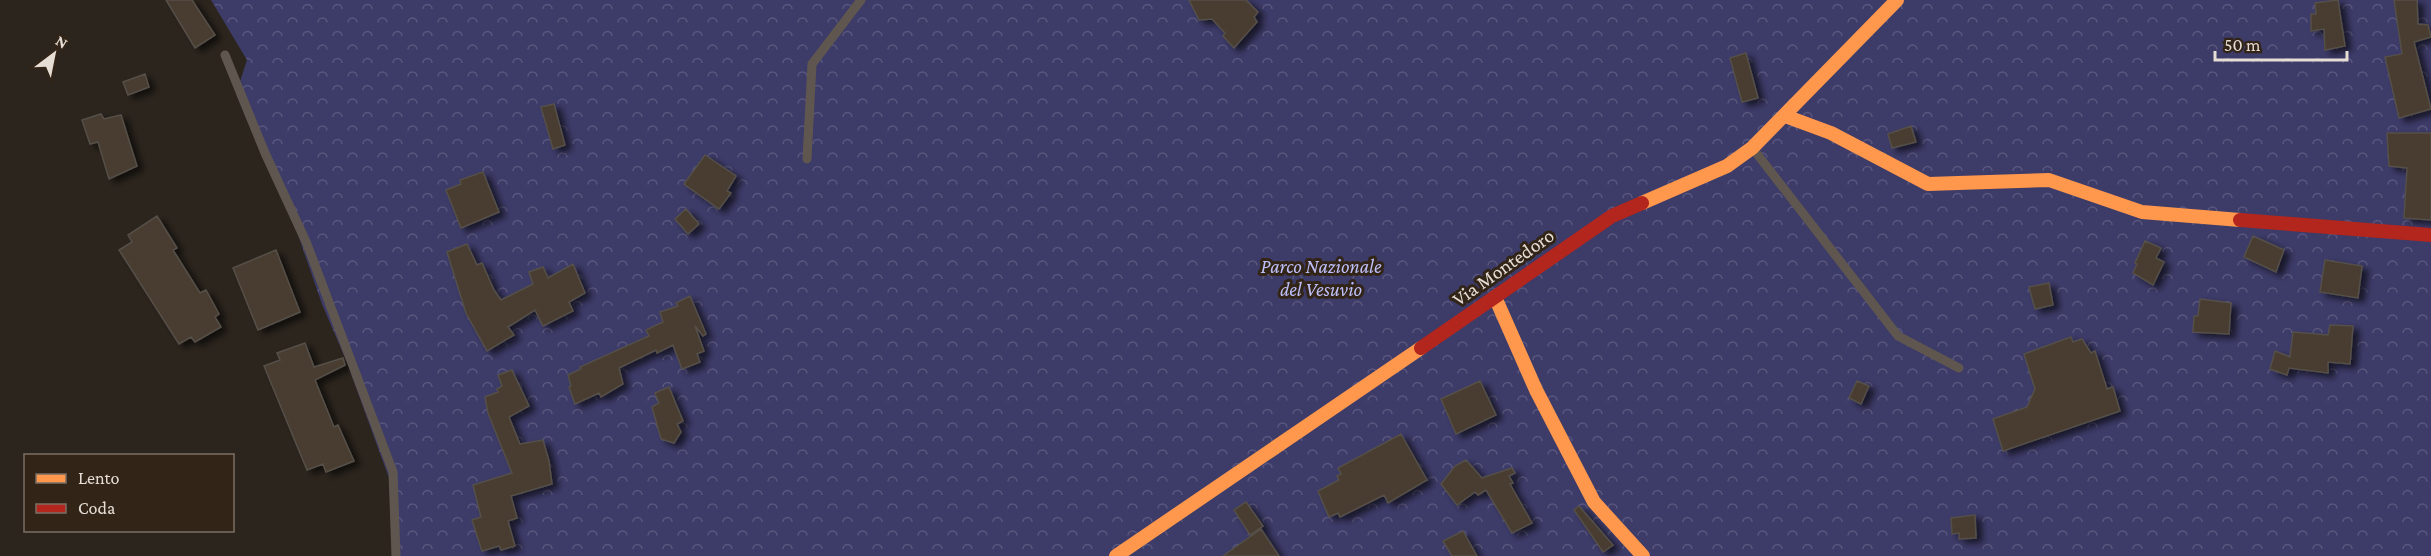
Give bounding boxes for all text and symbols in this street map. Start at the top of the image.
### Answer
north arrow [24,24,84,84]
scale bar [2215,24,2347,62]
text: N [53,32,71,52]
text: 50 m [2224,35,2261,55]
street label: Via Montedoro [1448,224,1558,310]
park label: Parco Nazionale del Vesuvio [1260,255,1382,300]
legend [24,454,234,532]
text: Lento [78,468,119,488]
text: Coda [78,498,115,518]

